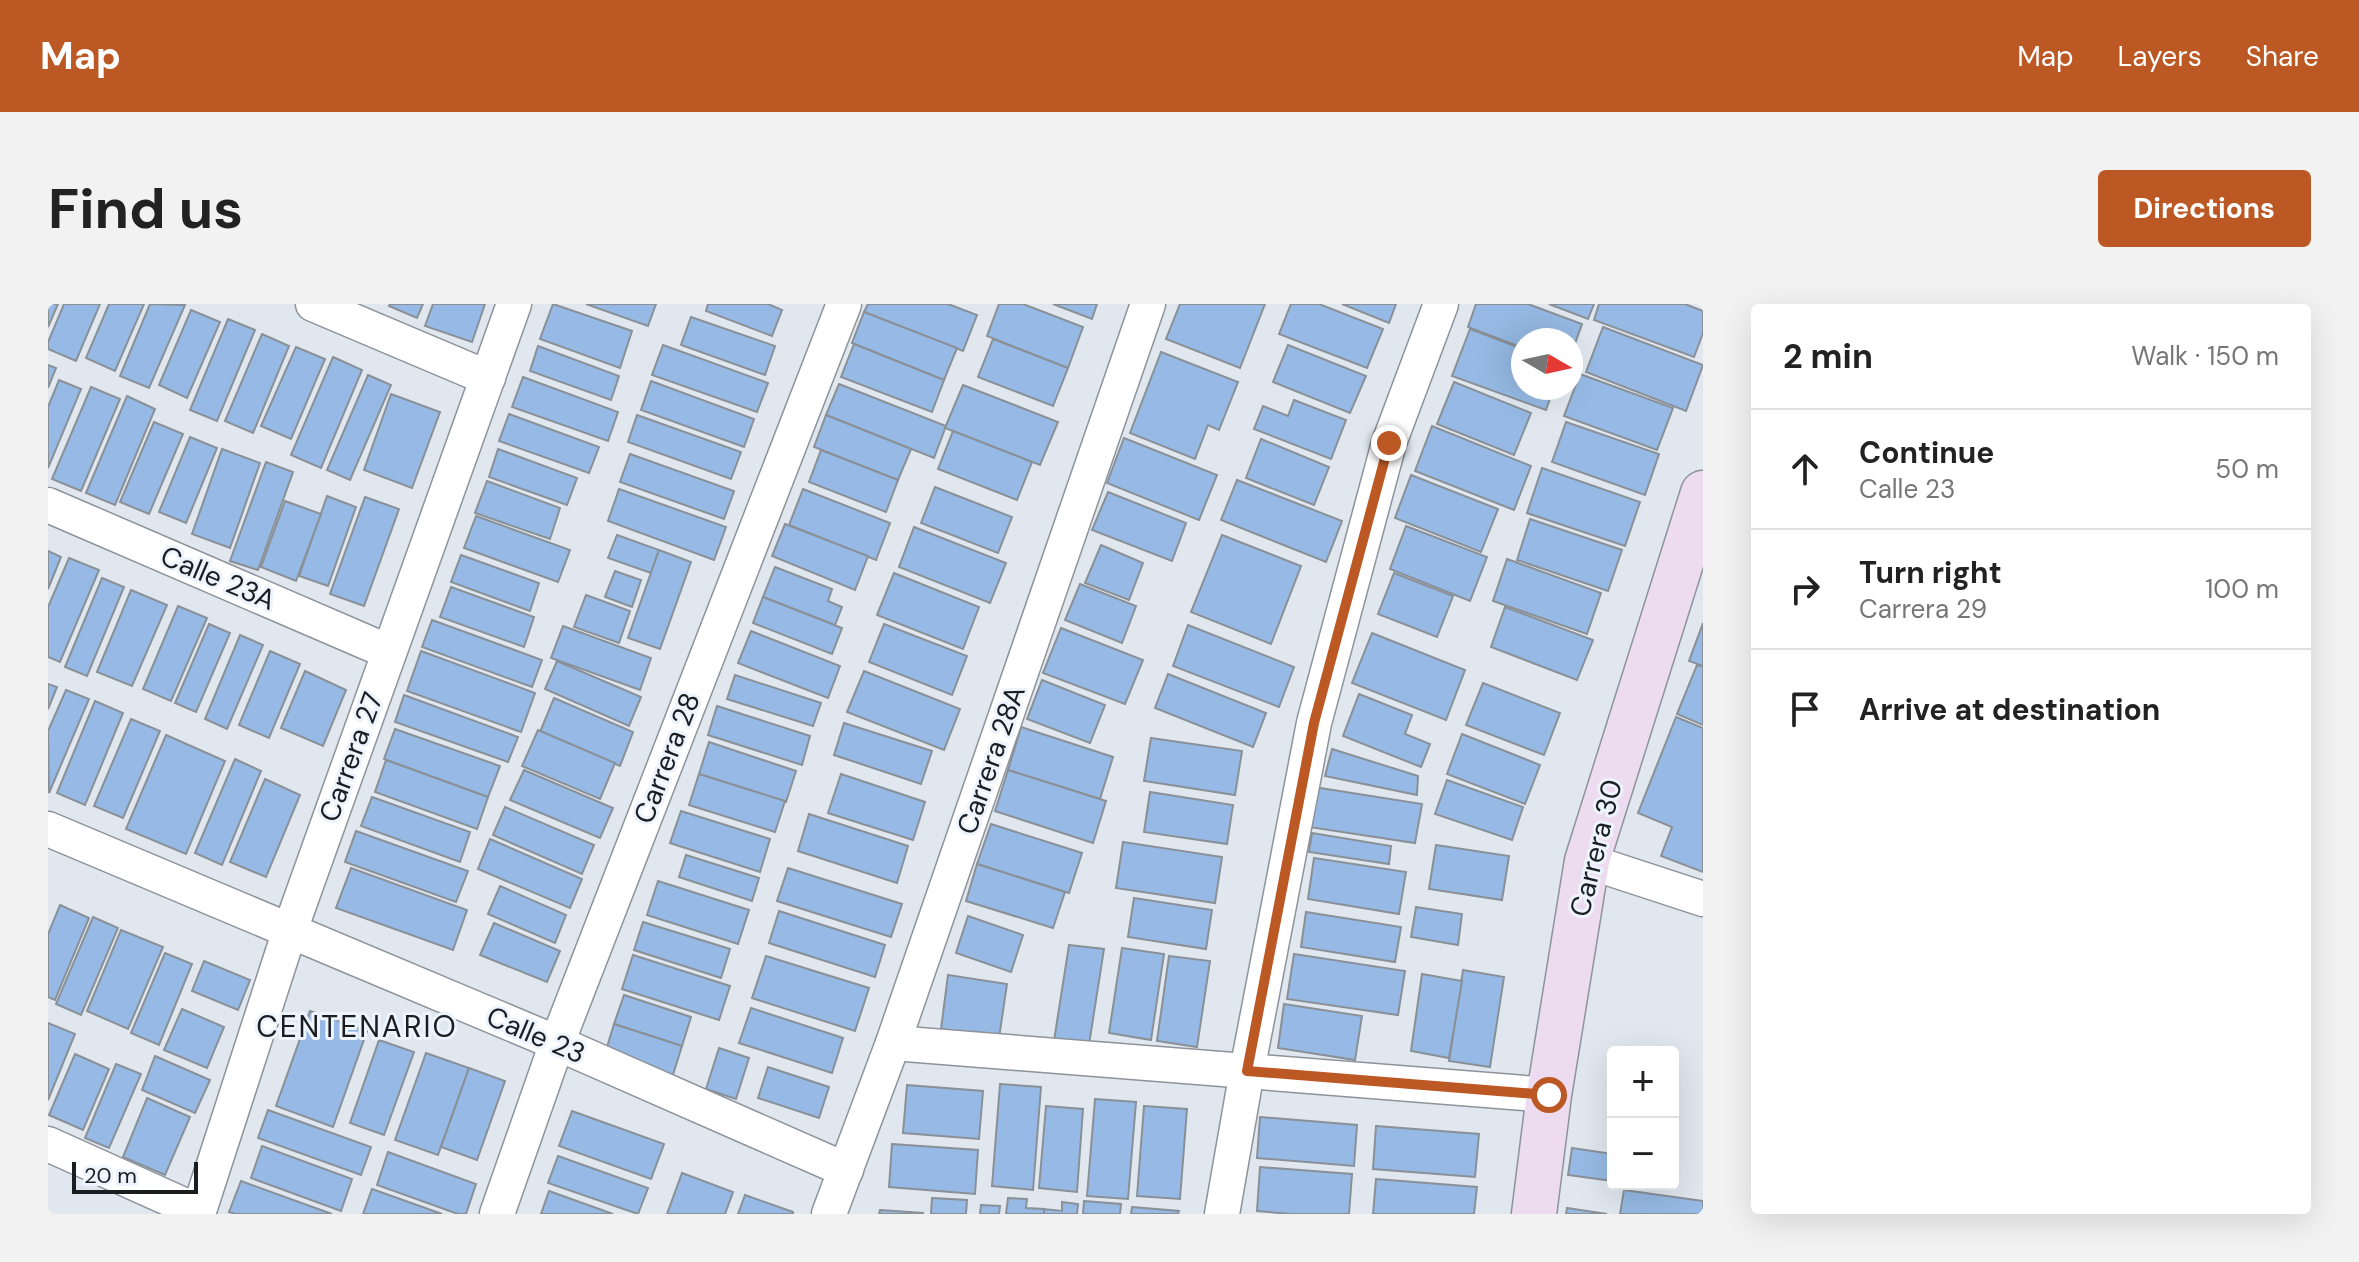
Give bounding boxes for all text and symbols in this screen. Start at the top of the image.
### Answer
text: Map [40,31,121,81]
text: Map [2017,38,2074,75]
text: Layers [2118,38,2202,75]
text: Share [2246,38,2319,75]
button: Directions [2098,170,2311,247]
text: Find us [48,172,243,245]
north arrow [1511,328,1583,400]
text: 2 min [1783,334,1873,379]
text: Walk · 150 m [2131,339,2279,373]
route end [1371,425,1407,461]
text: Continue [1859,433,1994,472]
icon: ahead [1783,447,1827,491]
text: 50 m [2215,452,2279,486]
text: Calle 23 [1859,472,1955,506]
street label: Calle 23A [155,537,281,619]
text: Turn right [1859,553,2002,592]
icon: right [1783,567,1827,611]
text: 100 m [2205,572,2279,606]
text: Carrera 29 [1859,592,1987,626]
street label: Carrera 28A [948,681,1034,839]
street label: Carrera 27 [311,687,391,827]
street label: Carrera 28 [625,687,709,829]
icon: arrive [1783,687,1827,731]
text: Arrive at destination [1859,690,2160,729]
street label: Carrera 30 [1561,776,1631,920]
street label: Calle 23 [481,998,591,1072]
district label: CENTENARIO [256,1007,458,1046]
map controls [1607,1046,1679,1190]
button: + [1607,1046,1679,1118]
route start [1531,1077,1567,1113]
button: − [1607,1118,1679,1190]
scale bar [72,1158,198,1194]
text: 20 m [84,1161,137,1190]

